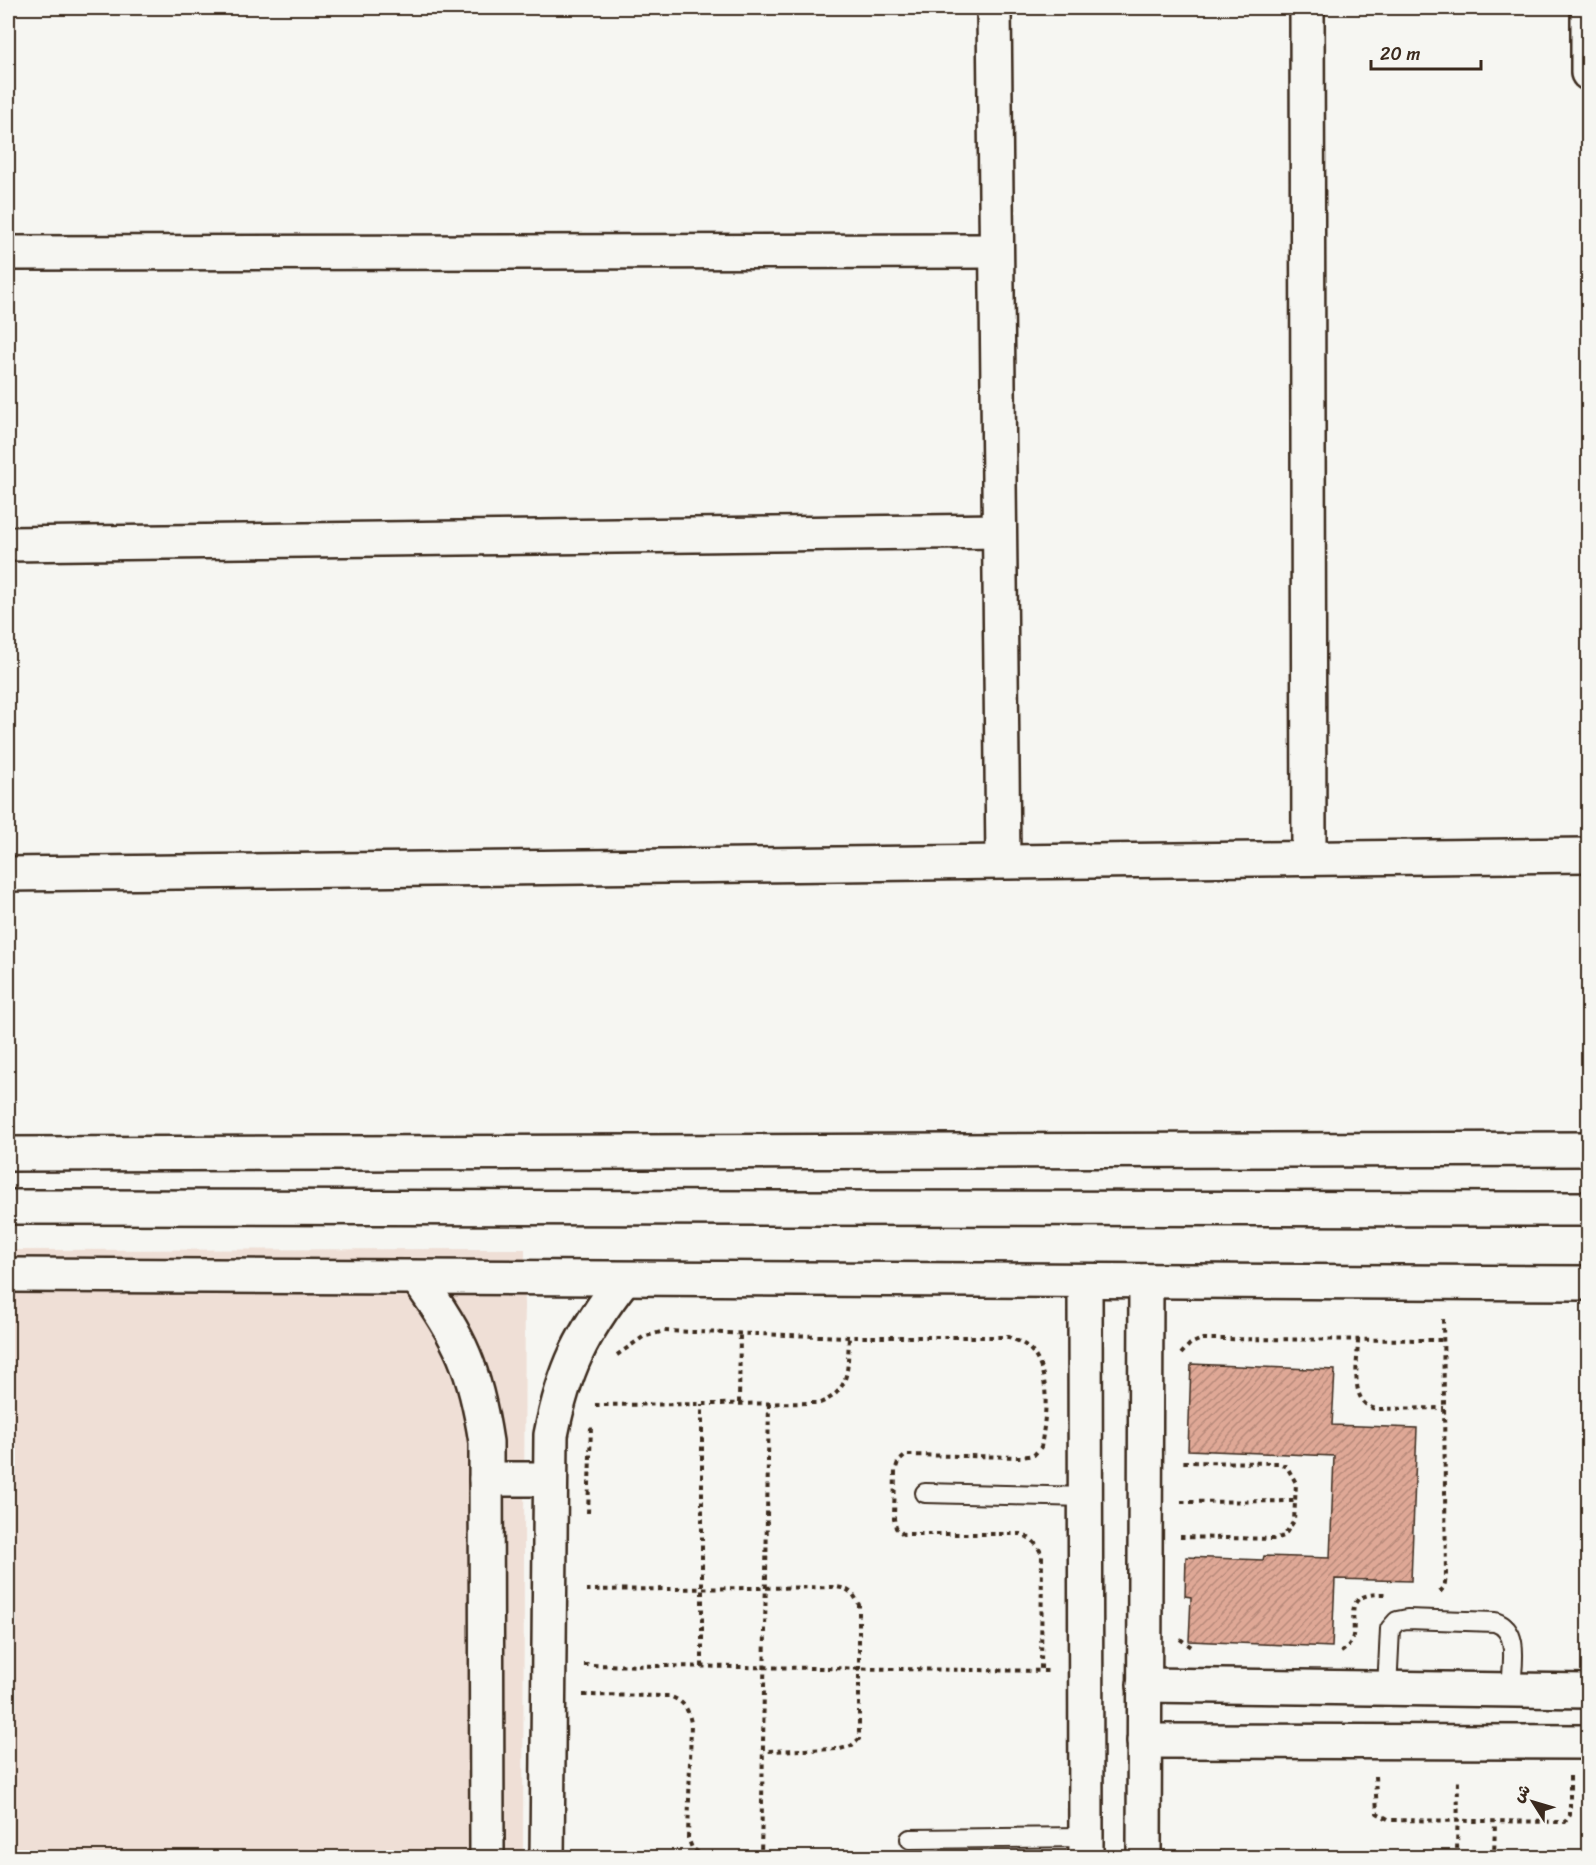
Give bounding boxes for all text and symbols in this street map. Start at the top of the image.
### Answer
scale bar [1371,33,1480,71]
text: 20 m [1380,38,1420,70]
north arrow [1503,1772,1563,1832]
text: ش [1505,1778,1538,1809]

